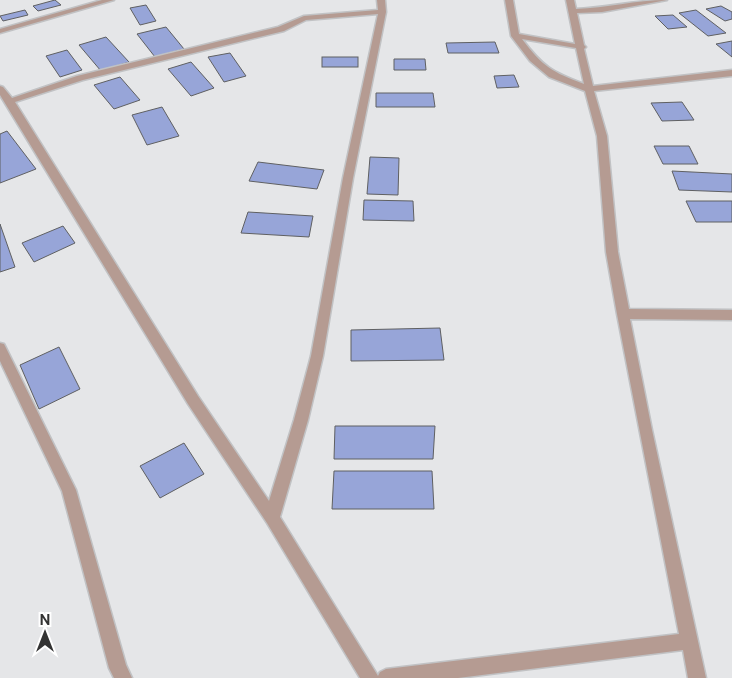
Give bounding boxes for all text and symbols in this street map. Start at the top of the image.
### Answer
north arrow [20,608,70,658]
text: N [40,612,50,628]

